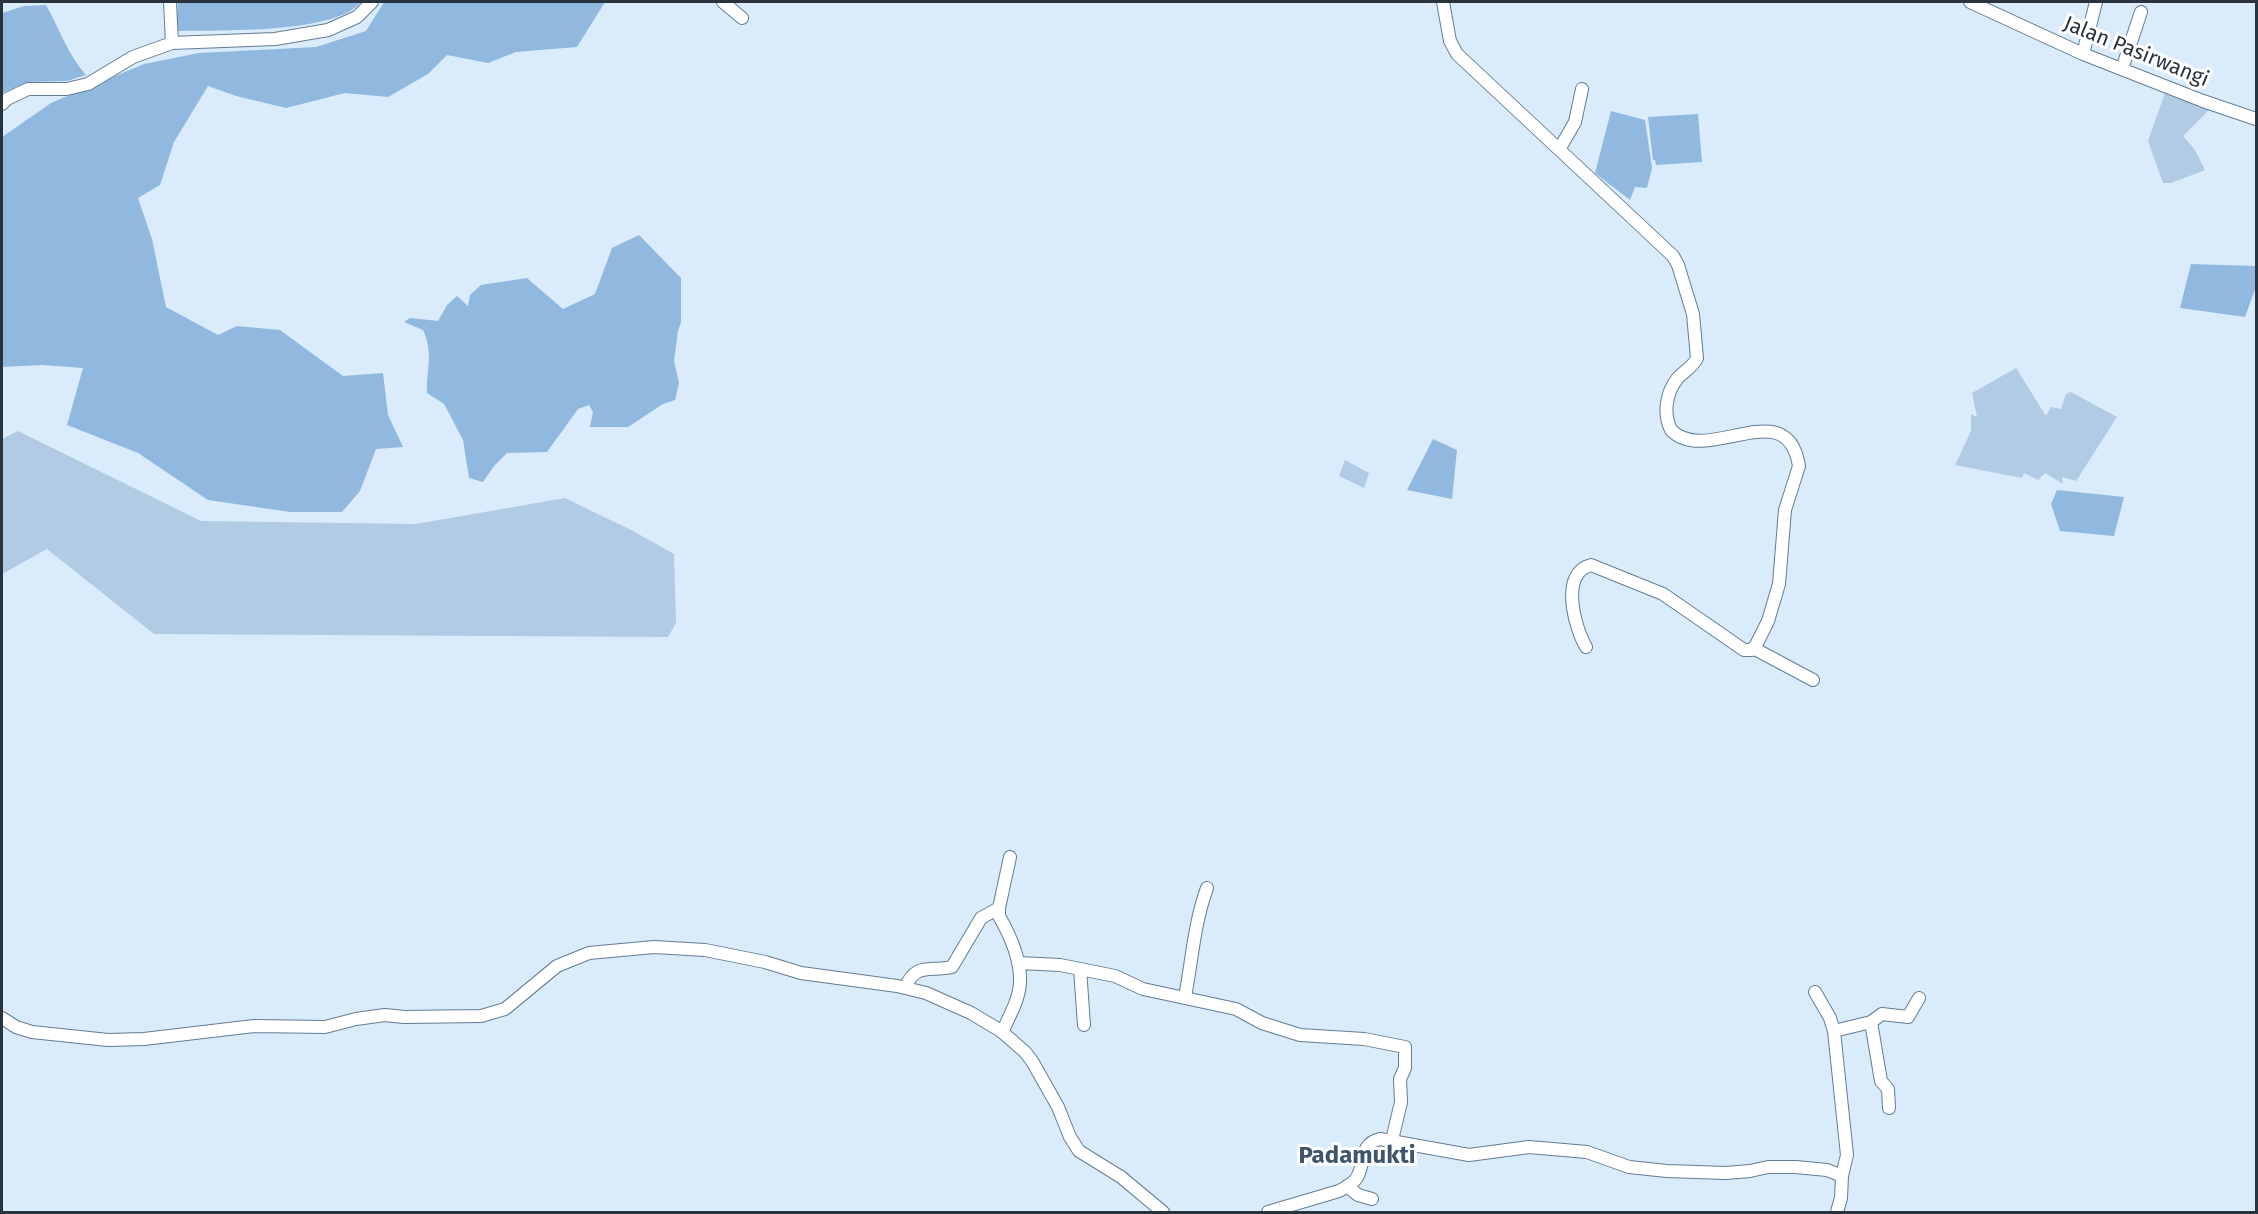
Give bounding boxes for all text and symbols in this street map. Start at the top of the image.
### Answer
street label: Jalan Pasirwangi [2060,11,2212,93]
district label: Padamukti [1298,1142,1416,1170]

